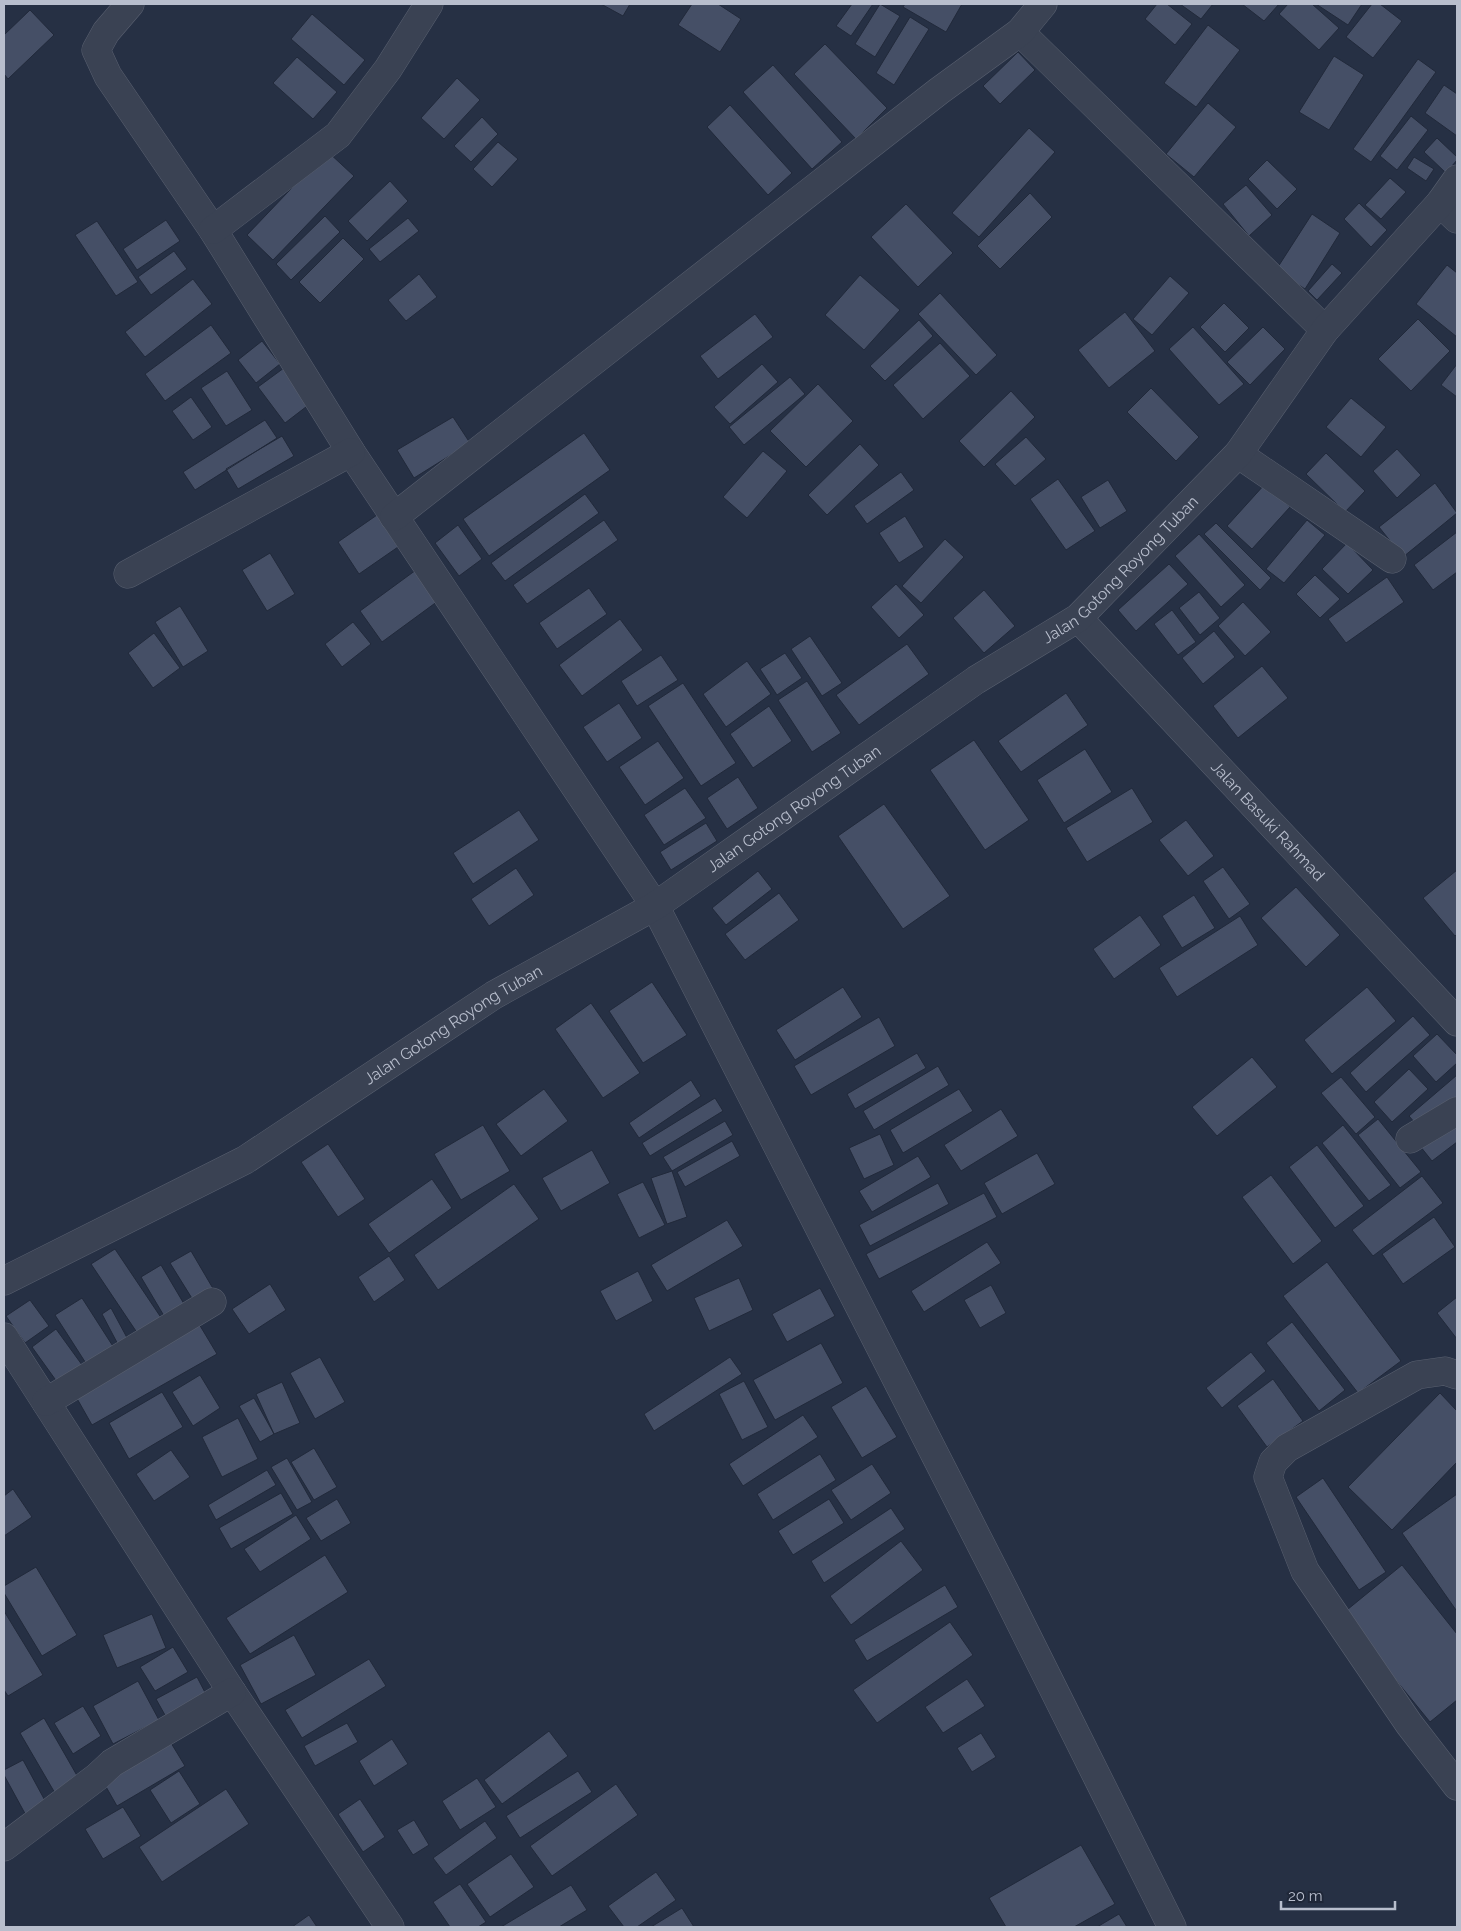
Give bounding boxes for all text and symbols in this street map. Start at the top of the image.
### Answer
street label: Jalan Gotong Royong Tuban [1039,492,1202,647]
street label: Jalan Gotong Royong Tuban [704,741,884,876]
street label: Jalan Basuki Rahmad [1207,757,1329,885]
street label: Jalan Gotong Royong Tuban [360,961,546,1089]
scale bar [1281,1878,1395,1910]
text: 20 m [1288,1887,1323,1905]

